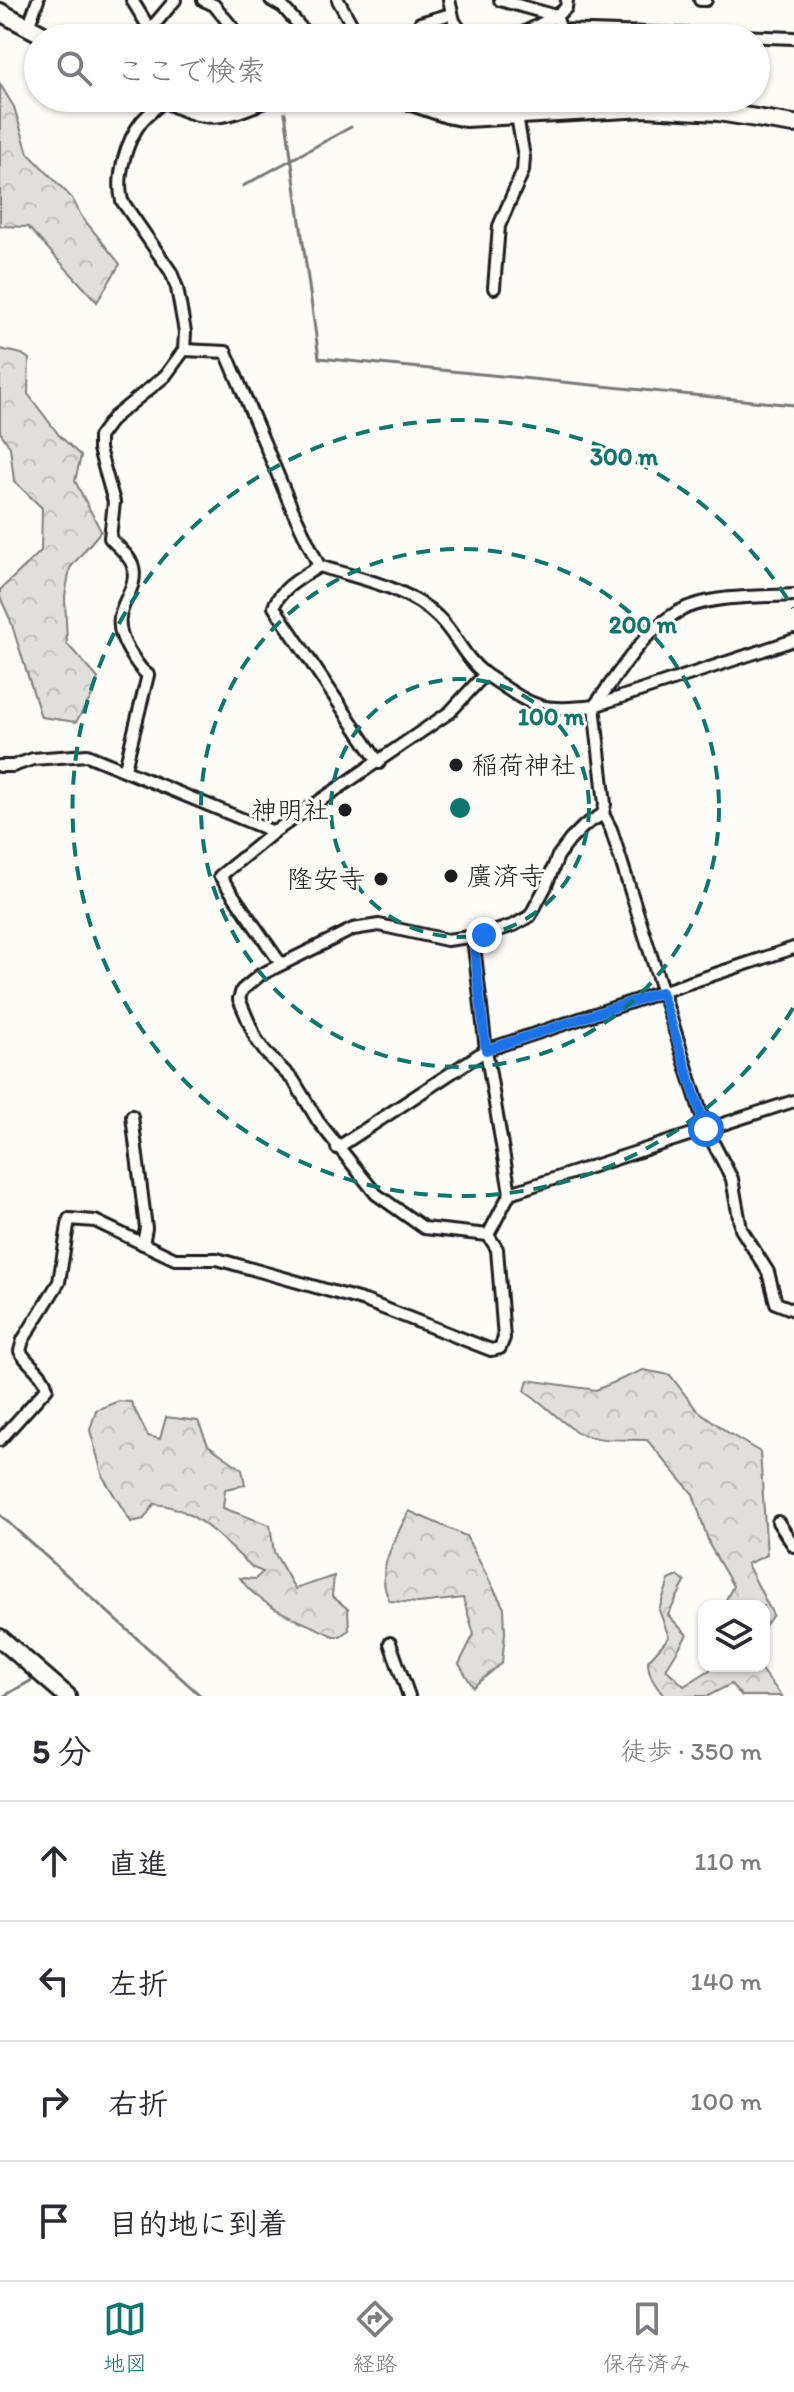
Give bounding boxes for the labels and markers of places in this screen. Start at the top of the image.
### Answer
place label: 稲荷神社 [472,749,576,781]
marker: 稲荷神社 [447,756,465,774]
place label: 神明社 [251,794,329,826]
centre of rings [446,794,474,822]
marker: 神明社 [336,801,354,819]
place label: 廣済寺 [467,860,545,892]
place label: 隆安寺 [287,863,365,895]
marker: 廣済寺 [442,867,460,885]
marker: 隆安寺 [372,870,390,888]

